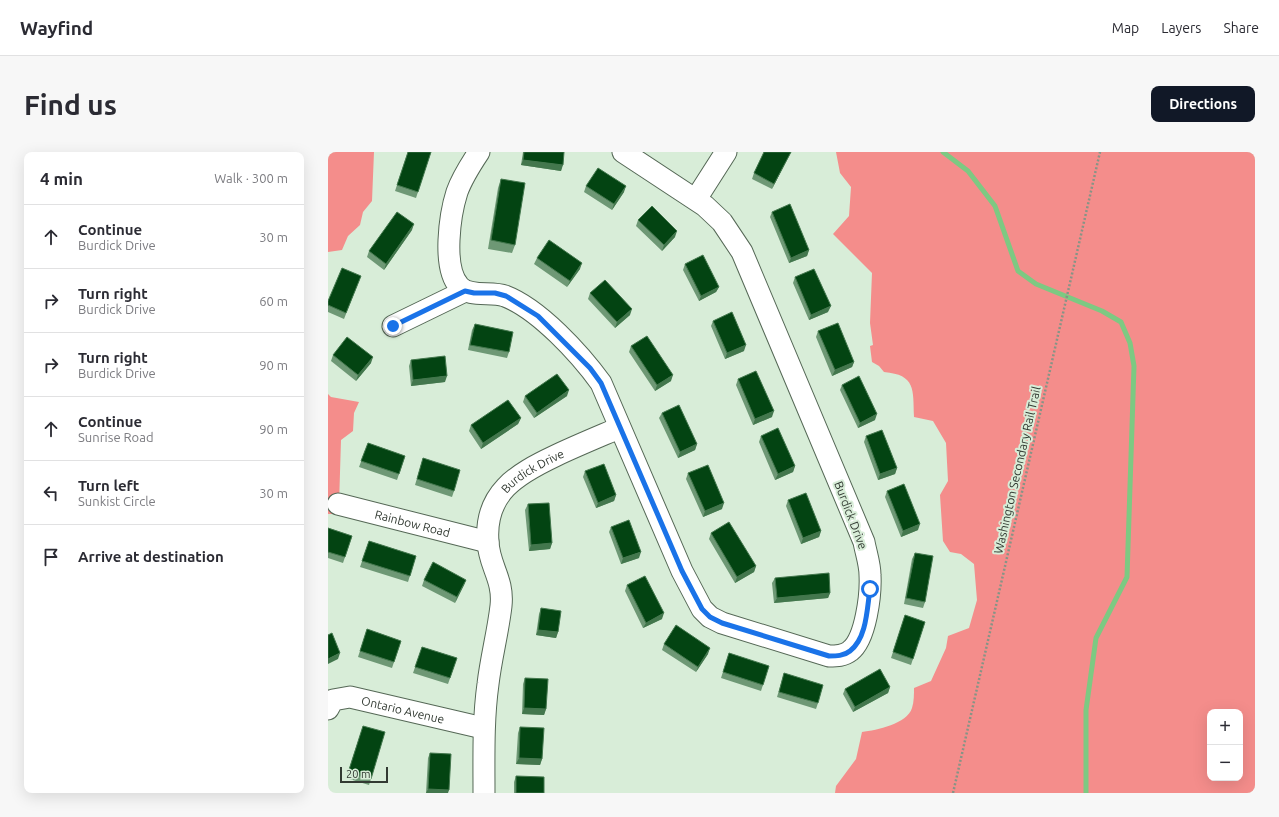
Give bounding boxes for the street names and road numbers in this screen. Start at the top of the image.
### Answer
street label: Washington Secondary Rail Trail [991,385,1043,555]
street label: Burdick Drive [498,446,566,495]
street label: Burdick Drive [832,479,870,551]
street label: Rainbow Road [374,507,452,539]
street label: Ontario Avenue [360,693,446,725]

